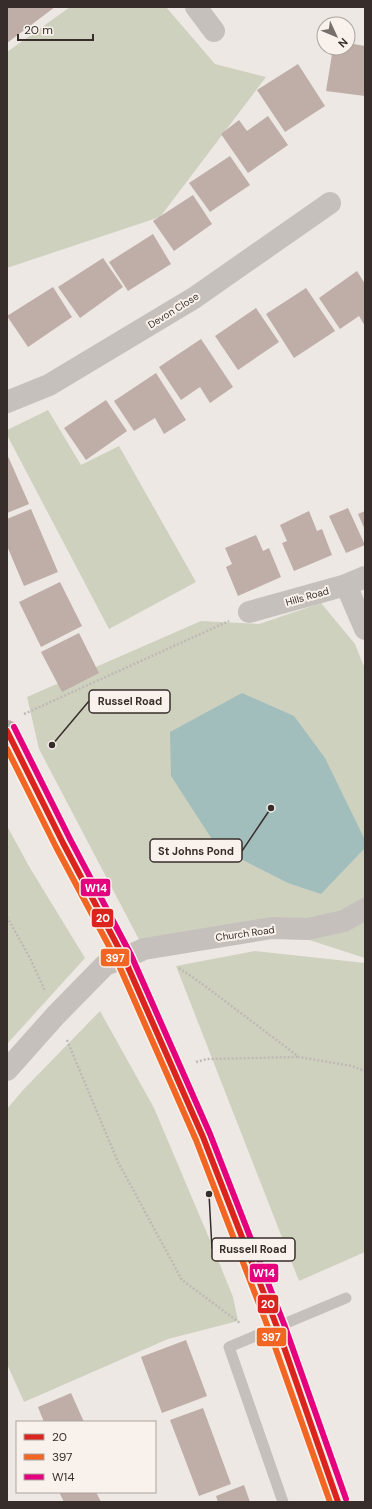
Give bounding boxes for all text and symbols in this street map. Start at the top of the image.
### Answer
scale bar [18,16,93,42]
north arrow [316,16,356,56]
text: 20 m [24,22,53,38]
text: N [335,35,351,51]
street label: Devon Close [145,289,201,331]
street label: Hills Road [284,584,330,609]
callout: Russel Road [89,690,170,713]
text: Russel Road [98,694,162,708]
callout: St Johns Pond [150,839,242,862]
text: St Johns Pond [158,844,234,858]
line badge: W14 [80,878,111,897]
text: W14 [85,881,107,895]
line badge: 20 [91,908,114,928]
text: 20 [96,911,110,925]
street label: Church Road [215,923,275,944]
line badge: 397 [100,948,130,967]
text: 397 [105,951,125,965]
callout: Russell Road [212,1238,295,1261]
text: Russell Road [219,1242,287,1256]
line badge: W14 [249,1263,279,1283]
text: W14 [253,1266,275,1280]
line badge: 20 [257,1294,279,1314]
text: 20 [261,1297,275,1311]
line badge: 397 [256,1327,287,1347]
text: 397 [261,1330,281,1344]
legend [16,1421,156,1493]
text: 20 [52,1429,67,1445]
text: 397 [52,1449,72,1465]
text: W14 [52,1469,75,1485]

